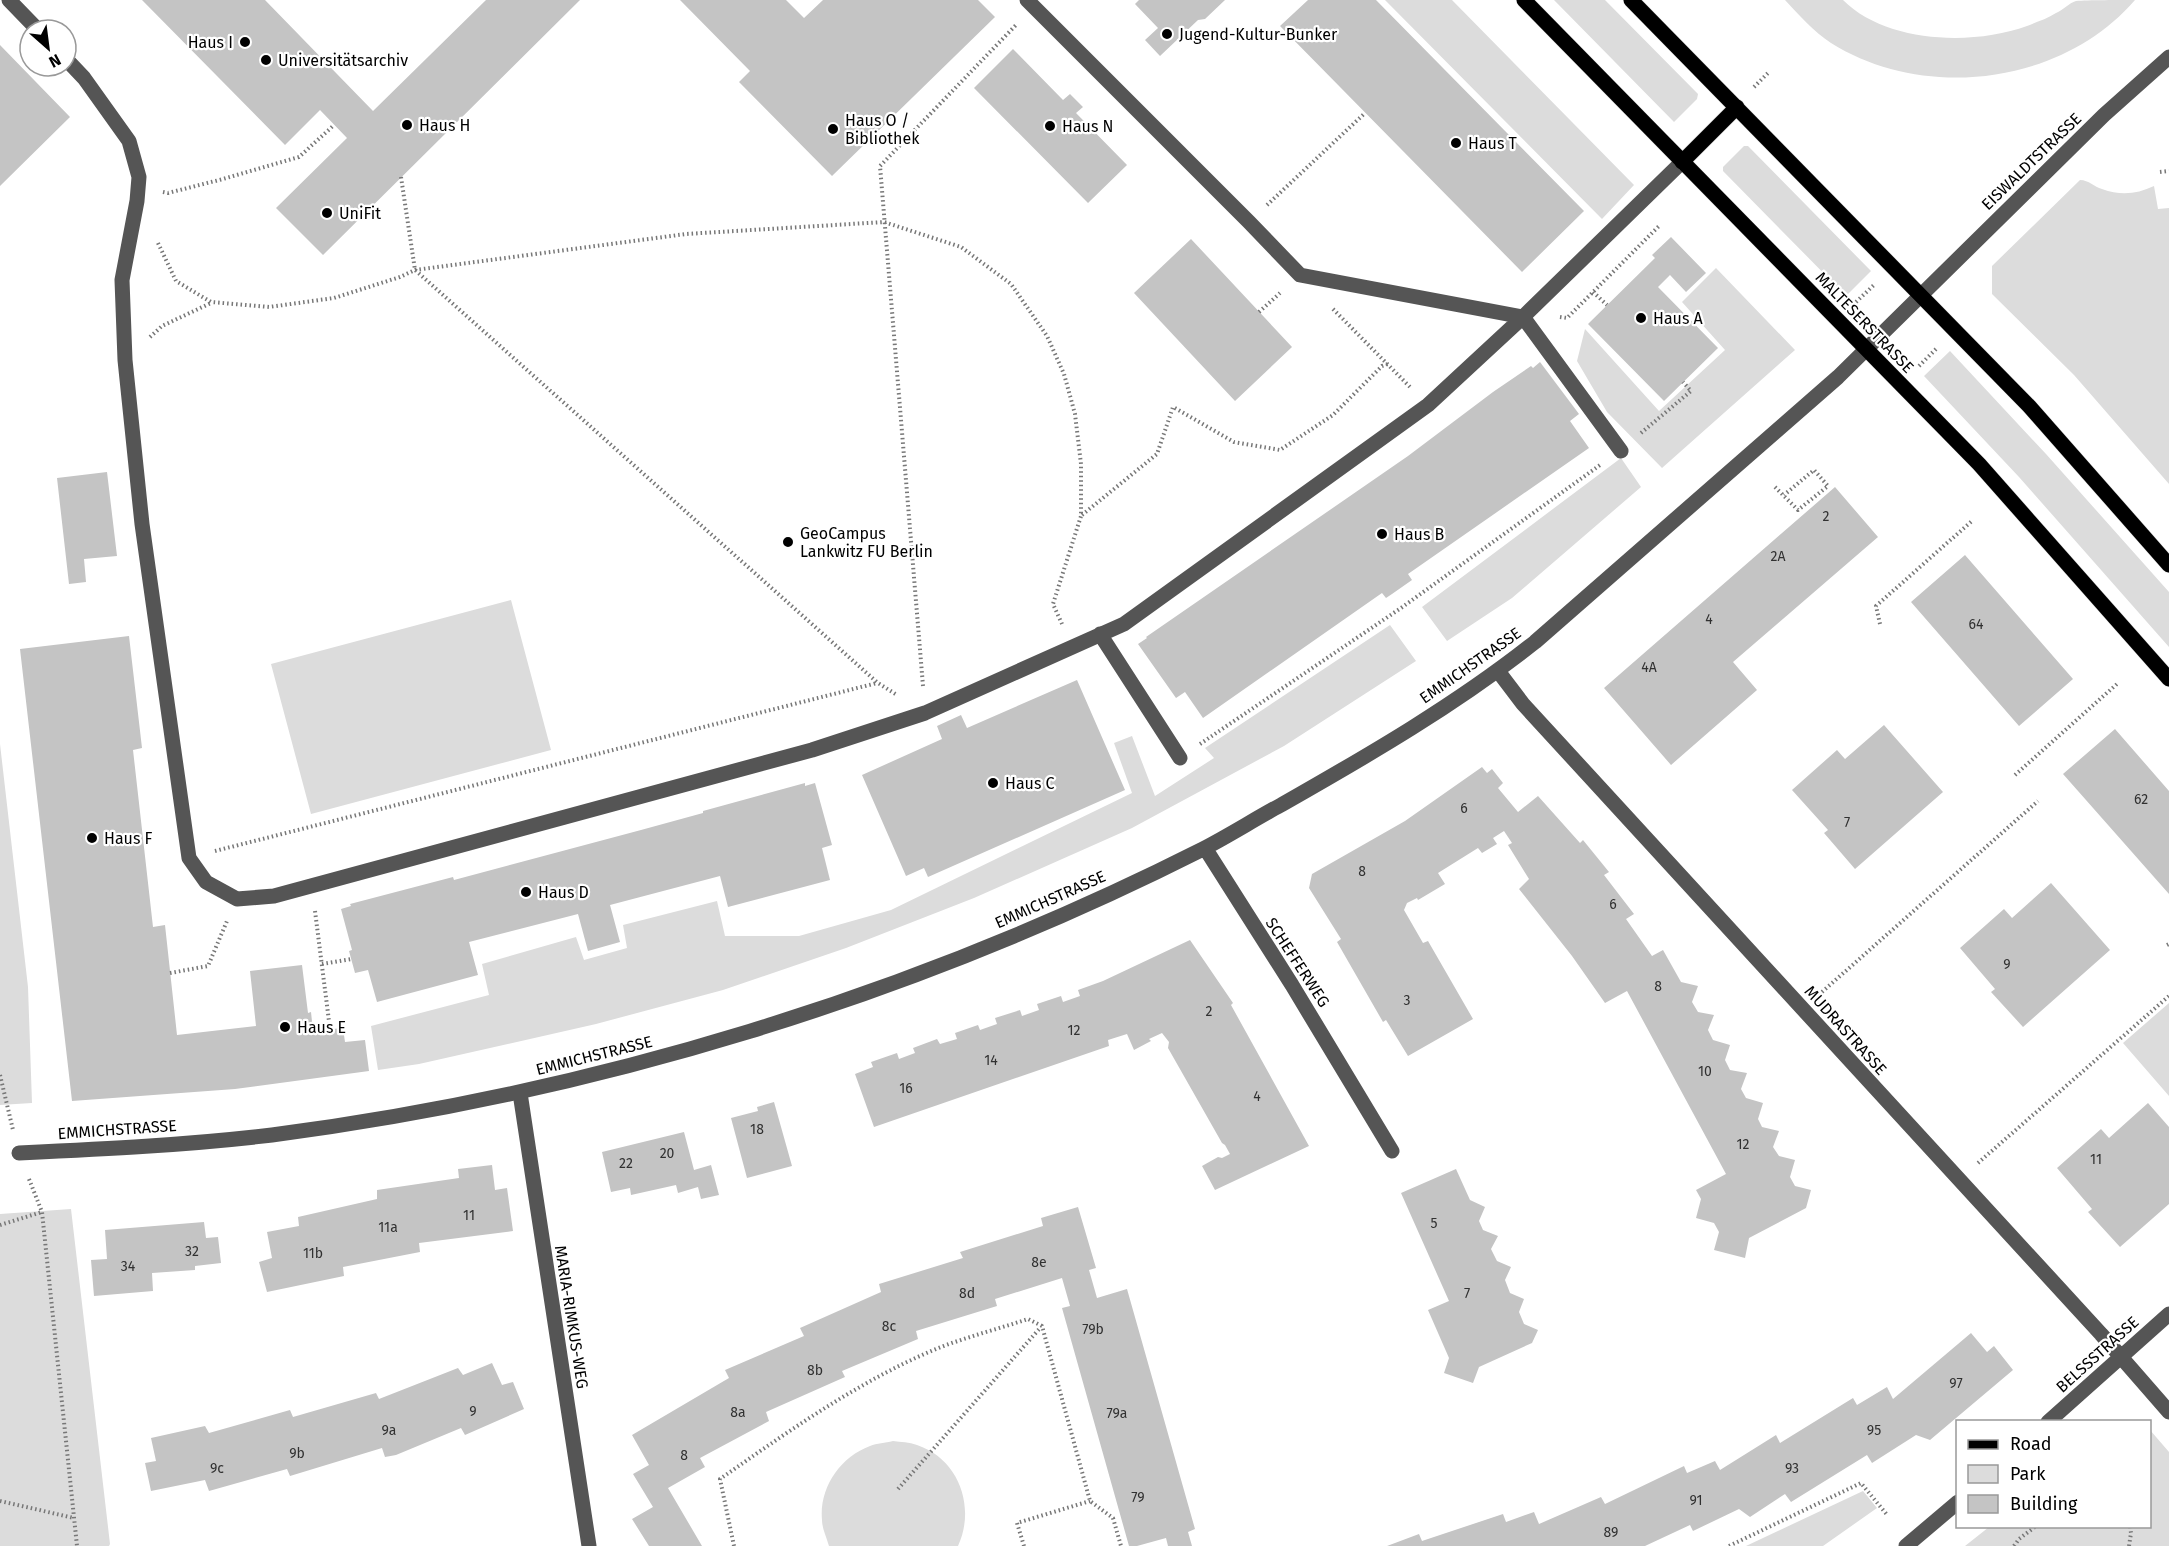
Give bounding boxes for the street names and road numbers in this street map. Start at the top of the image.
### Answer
street label: EISWALDTSTRASSE [1978,109,2085,214]
street label: MALTESERSTRASSE [1812,268,1918,377]
street label: EMMICHSTRASSE [1416,623,1525,707]
street label: EMMICHSTRASSE [992,867,1109,932]
street label: SCHEFFERWEG [1262,914,1334,1011]
street label: MUDRASTRASSE [1801,982,1891,1079]
street label: EMMICHSTRASSE [534,1032,654,1079]
street label: EMMICHSTRASSE [57,1116,177,1143]
street label: MARIA-RIMKUS-WEG [551,1244,592,1390]
street label: BELSSSTRASSE [2052,1312,2142,1396]

